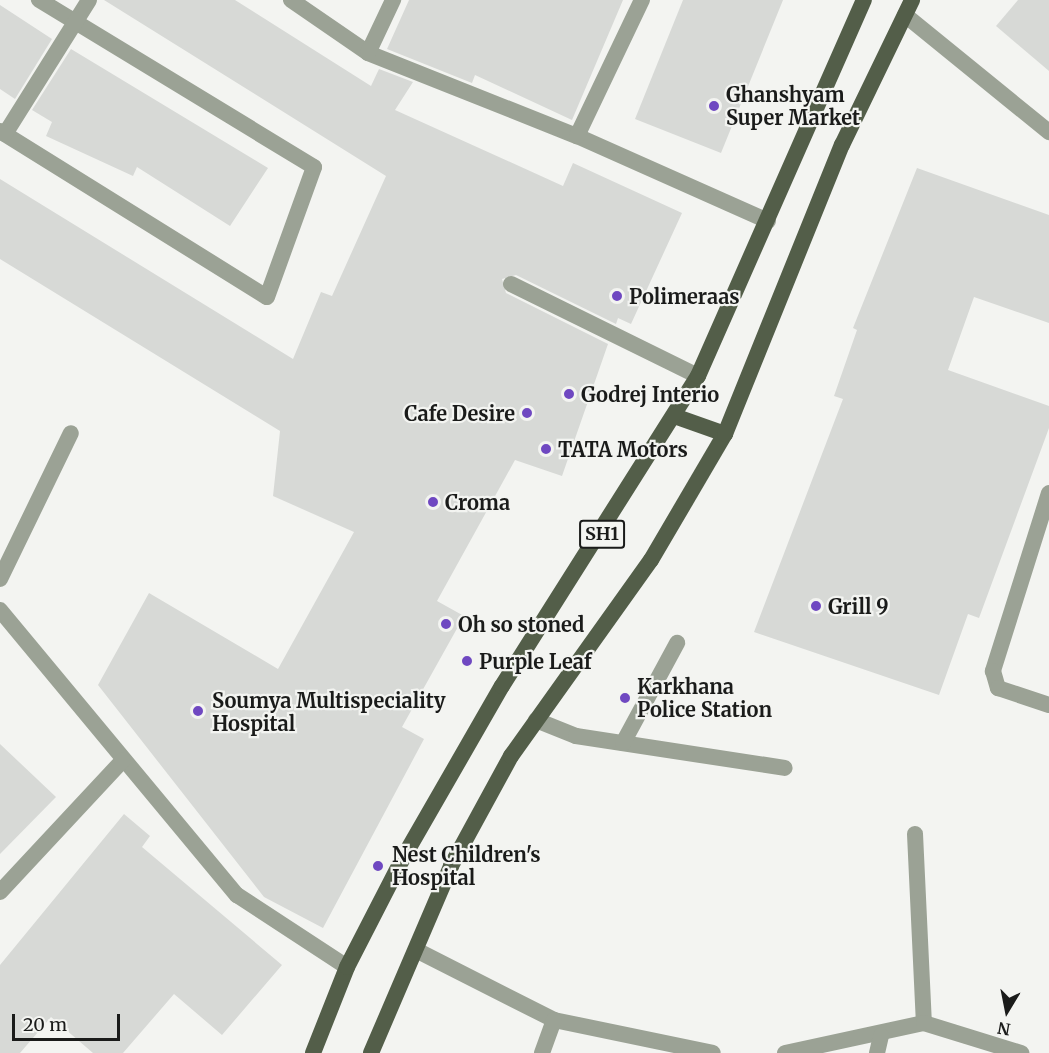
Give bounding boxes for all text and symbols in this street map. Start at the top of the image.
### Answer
place label: Ghanshyam Super Market [726,83,860,130]
marker: Ghanshyam Super Market [707,99,721,113]
place label: Polimeraas [629,284,740,308]
marker: Polimeraas [610,289,624,303]
place label: Godrej Interio [581,382,719,406]
marker: Godrej Interio [562,387,576,401]
place label: Cafe Desire [404,401,515,425]
marker: Cafe Desire [520,406,534,420]
place label: TATA Motors [558,437,688,461]
marker: TATA Motors [539,442,553,456]
place label: Croma [445,490,510,514]
marker: Croma [426,495,440,509]
road number: SH1 [578,519,626,549]
place label: Grill 9 [828,594,889,618]
marker: Grill 9 [809,599,823,613]
place label: Oh so stoned [458,612,584,636]
marker: Oh so stoned [439,617,453,631]
place label: Purple Leaf [479,649,592,673]
marker: Purple Leaf [460,654,474,668]
place label: Karkhana Police Station [637,674,772,721]
place label: Soumya Multispeciality Hospital [212,688,446,735]
marker: Karkhana Police Station [618,691,632,705]
marker: Soumya Multispeciality Hospital [189,702,207,720]
place label: Nest Children's Hospital [392,843,541,890]
marker: Nest Children's Hospital [369,857,387,875]
north arrow [977,981,1037,1041]
scale bar [15,1002,123,1040]
text: 20 m [23,1013,67,1036]
text: N [996,1018,1012,1040]

